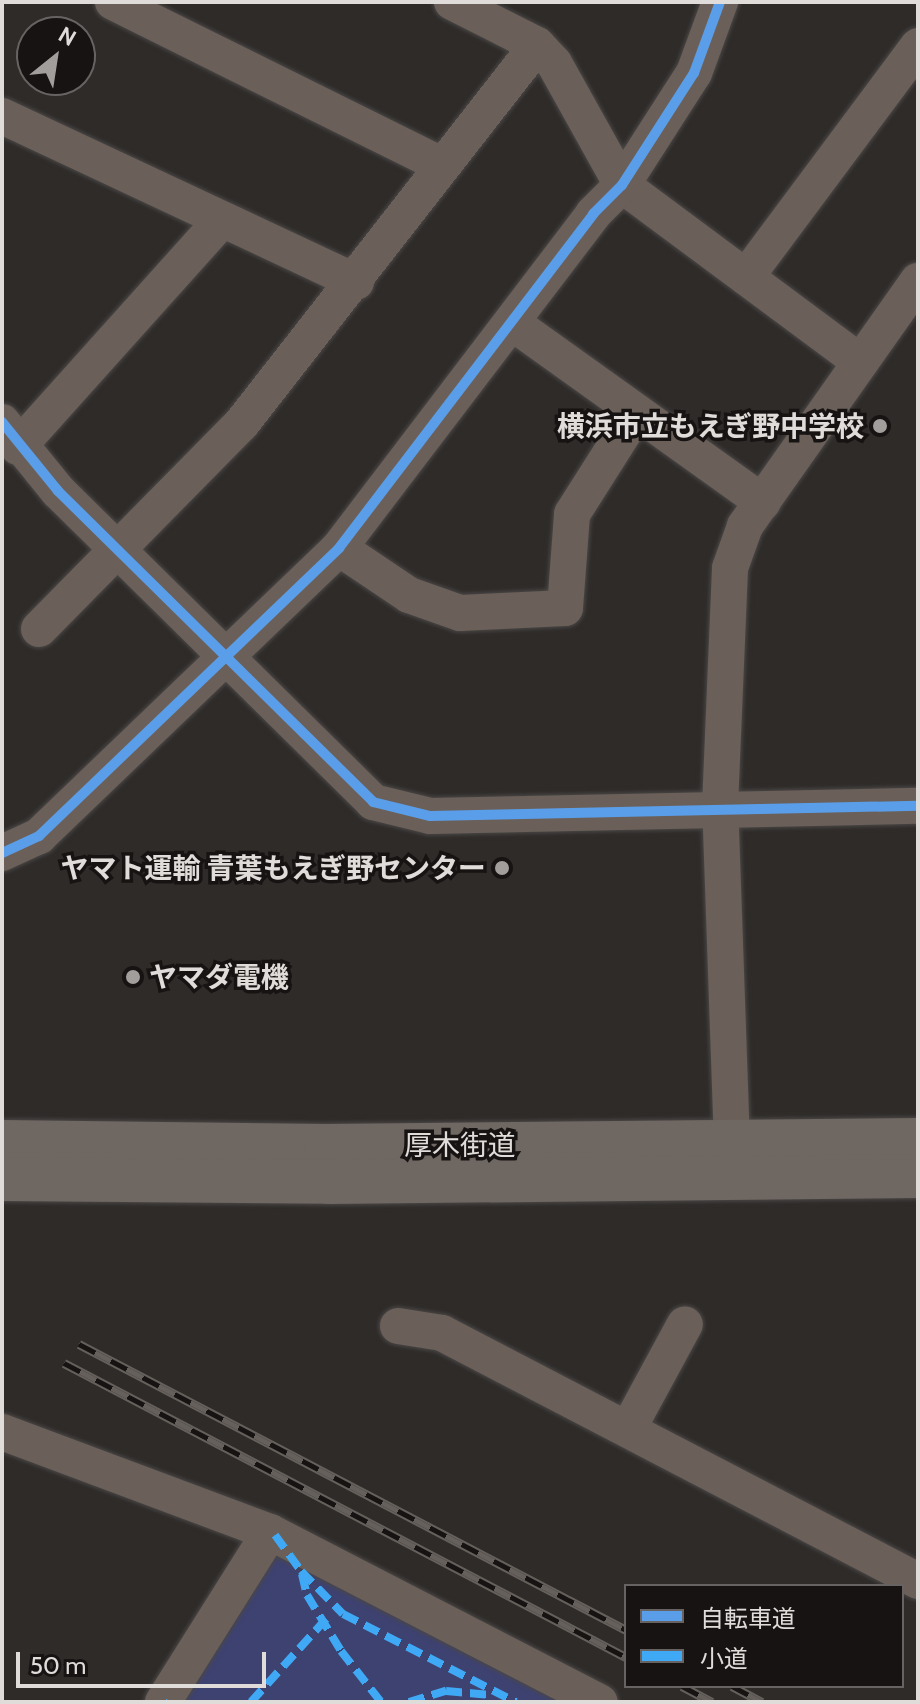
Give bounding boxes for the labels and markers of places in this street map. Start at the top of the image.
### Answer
place label: 横浜市立もえぎ野中学校 [556,409,864,443]
marker: 横浜市立もえぎ野中学校 [871,417,889,435]
place label: ヤマト運輸 青葉もえぎ野センター [60,851,486,885]
marker: ヤマト運輸 青葉もえぎ野センター [493,859,511,877]
place label: ヤマダ電機 [149,960,289,994]
marker: ヤマダ電機 [124,968,142,986]

